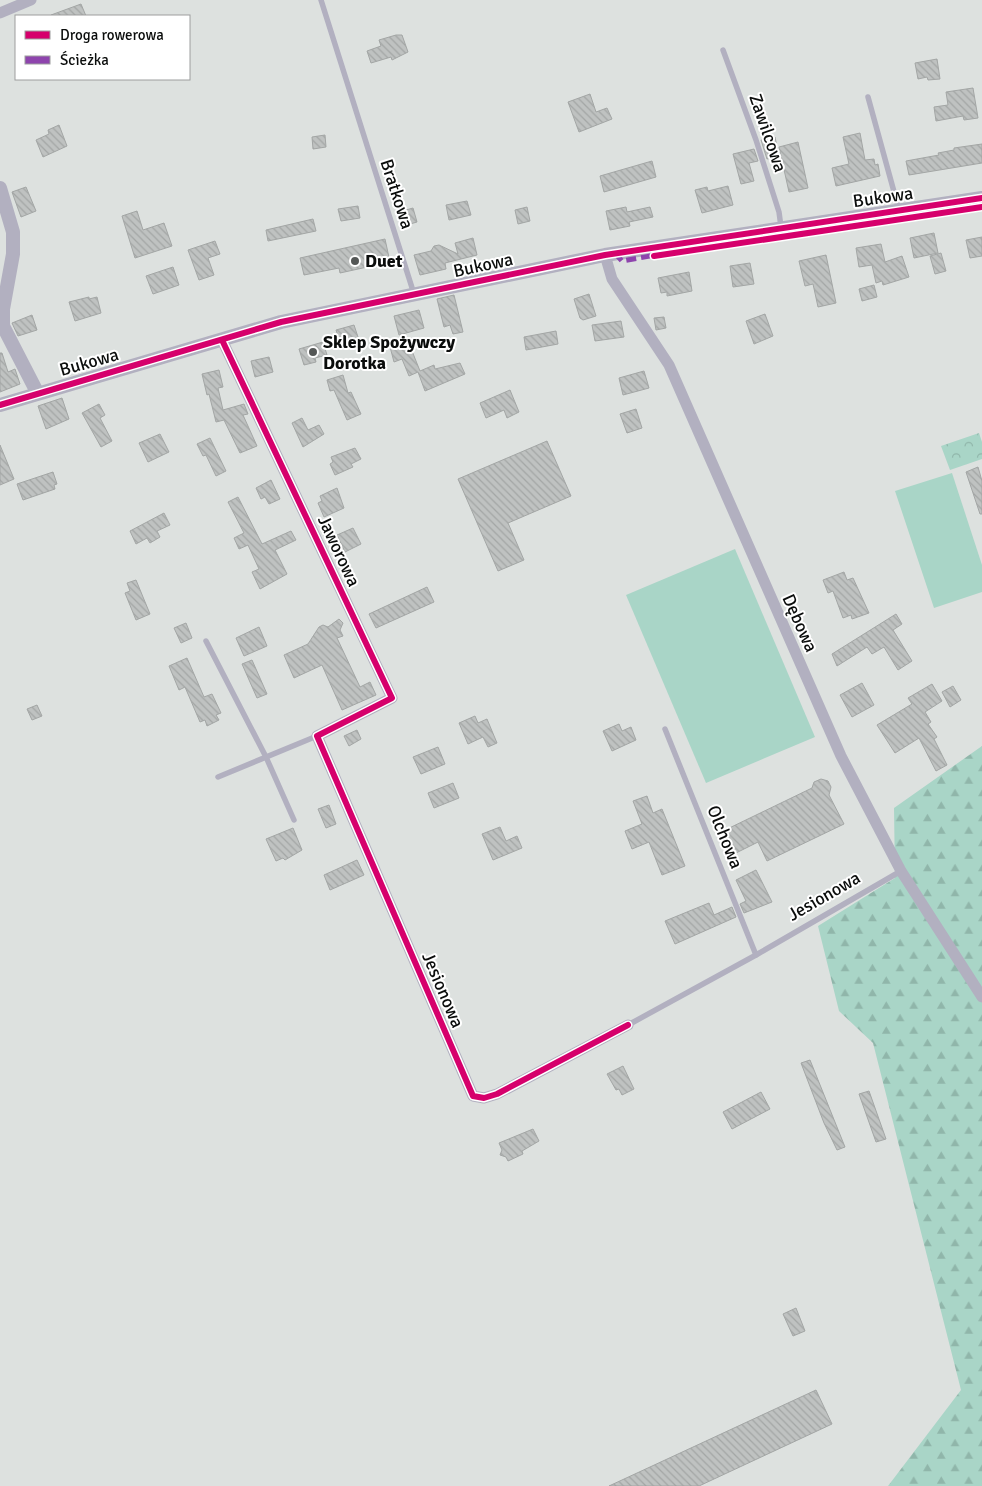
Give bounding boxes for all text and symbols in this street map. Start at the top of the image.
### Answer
legend [15,15,190,80]
text: Droga rowerowa [60,26,164,44]
text: Ścieżka [60,50,109,69]
street label: Zawilcowa [744,91,792,175]
street label: Bratkowa [375,156,419,232]
street label: Bukowa [851,182,915,212]
street label: Bukowa [451,248,515,282]
place label: Duet [365,250,403,272]
marker: Duet [349,255,361,267]
place label: Sklep Spożywczy Dorotka [323,331,455,374]
street label: Bukowa [57,343,121,381]
marker: Sklep Spożywczy Dorotka [307,346,319,358]
street label: Jaworowa [313,512,365,590]
street label: Dębowa [777,591,823,655]
street label: Olchowa [702,802,748,872]
street label: Jesionowa [784,866,864,926]
street label: Jesionowa [417,949,469,1031]

